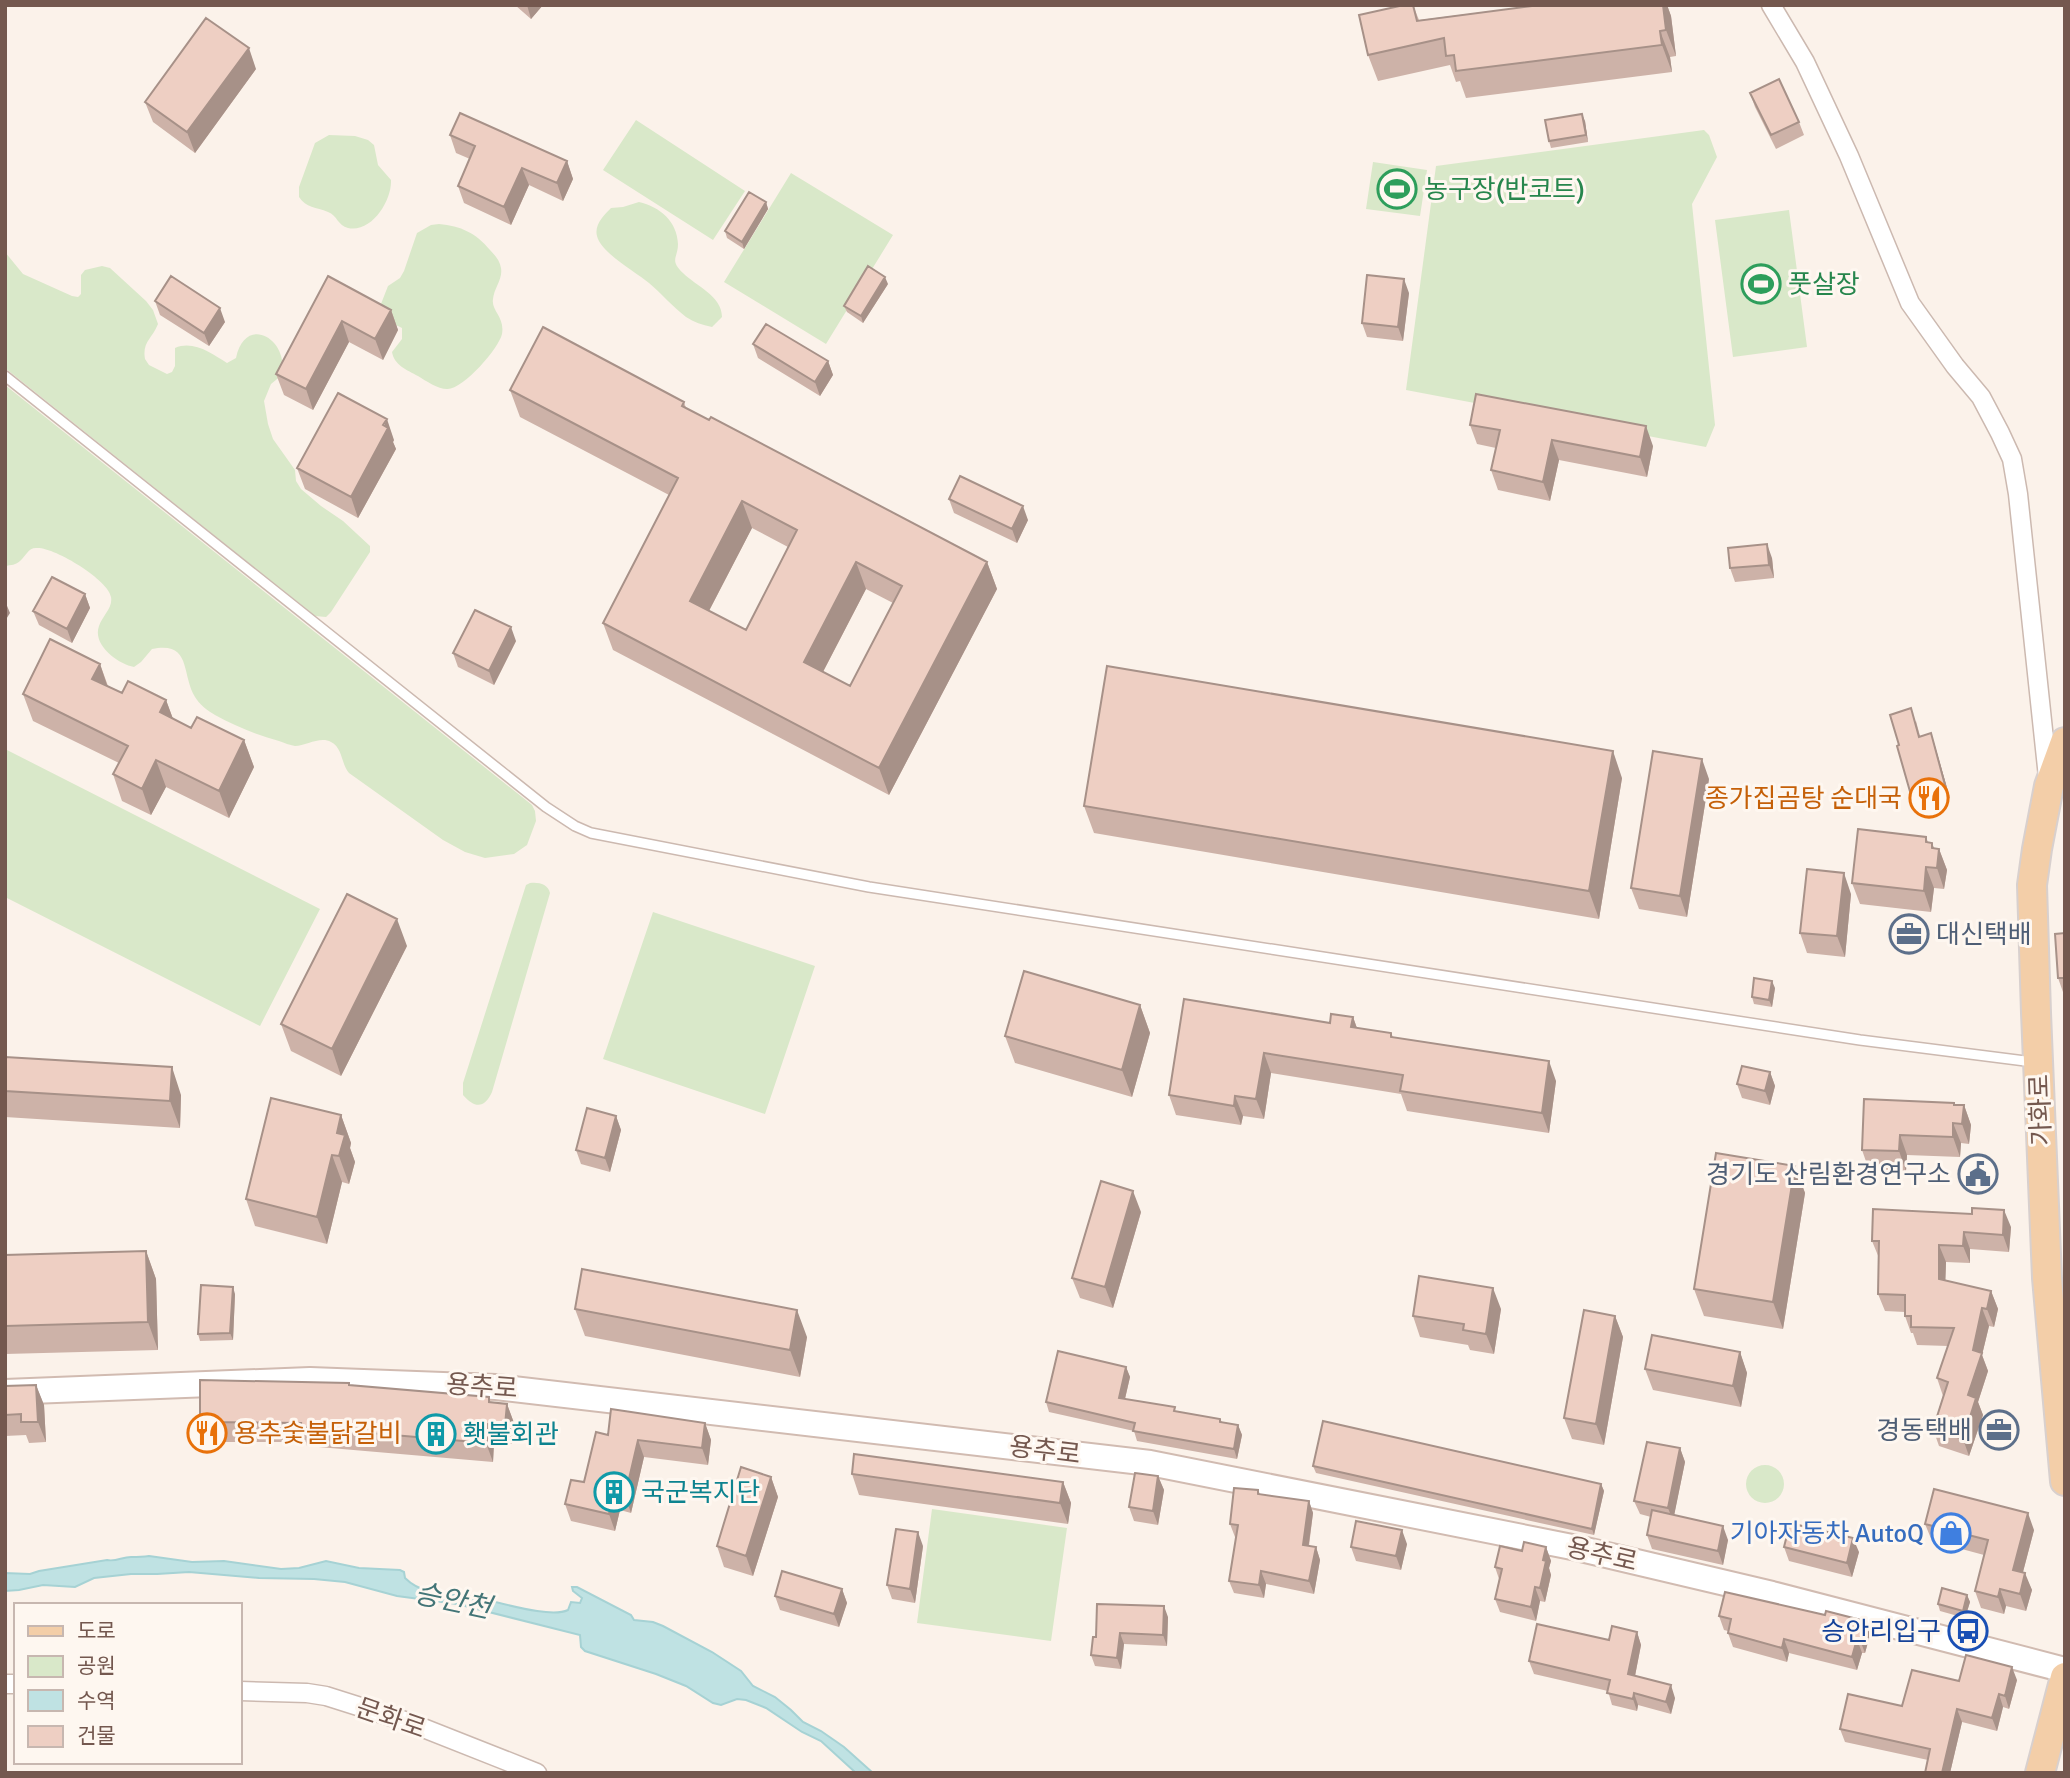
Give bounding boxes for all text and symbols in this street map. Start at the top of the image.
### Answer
sports icon: 농구장(반코트) [1376,168,1418,210]
place label: 농구장(반코트) [1424,174,1585,206]
sports icon: 풋살장 [1740,263,1782,305]
place label: 풋살장 [1788,269,1860,301]
restaurant icon: 종가집곰탕 순대국 [1908,777,1950,819]
place label: 종가집곰탕 순대국 [1705,783,1902,815]
office icon: 대신택배 [1888,913,1930,955]
place label: 대신택배 [1936,919,2032,951]
street label: 가화로 [2024,1074,2058,1146]
public building icon: 경기도 산림환경연구소 [1957,1153,1999,1195]
place label: 경기도 산림환경연구소 [1706,1159,1951,1191]
street label: 용추로 [445,1369,519,1405]
office icon: 경동택배 [1978,1409,2020,1451]
restaurant icon: 용추숯불닭갈비 [186,1412,228,1454]
building icon: 횃불회관 [415,1413,457,1455]
place label: 경동택배 [1876,1415,1972,1447]
place label: 용추숯불닭갈비 [234,1418,401,1450]
place label: 횃불회관 [463,1419,559,1451]
street label: 용추로 [1007,1431,1082,1471]
building icon: 국군복지단 [593,1471,635,1513]
place label: 국군복지단 [641,1477,761,1509]
shop icon: 기아자동차 AutoQ [1930,1512,1972,1554]
place label: 기아자동차 AutoQ [1730,1518,1924,1550]
street label: 용추로 [1563,1531,1640,1579]
water label: 승안천 [411,1576,497,1626]
legend [14,1603,242,1764]
bus stop icon: 승안리입구 [1947,1610,1989,1652]
place label: 승안리입구 [1821,1616,1941,1648]
text: 도로 [77,1618,116,1644]
text: 공원 [77,1653,116,1679]
text: 수역 [77,1688,116,1714]
street label: 문화로 [352,1692,430,1746]
text: 건물 [77,1723,116,1749]

